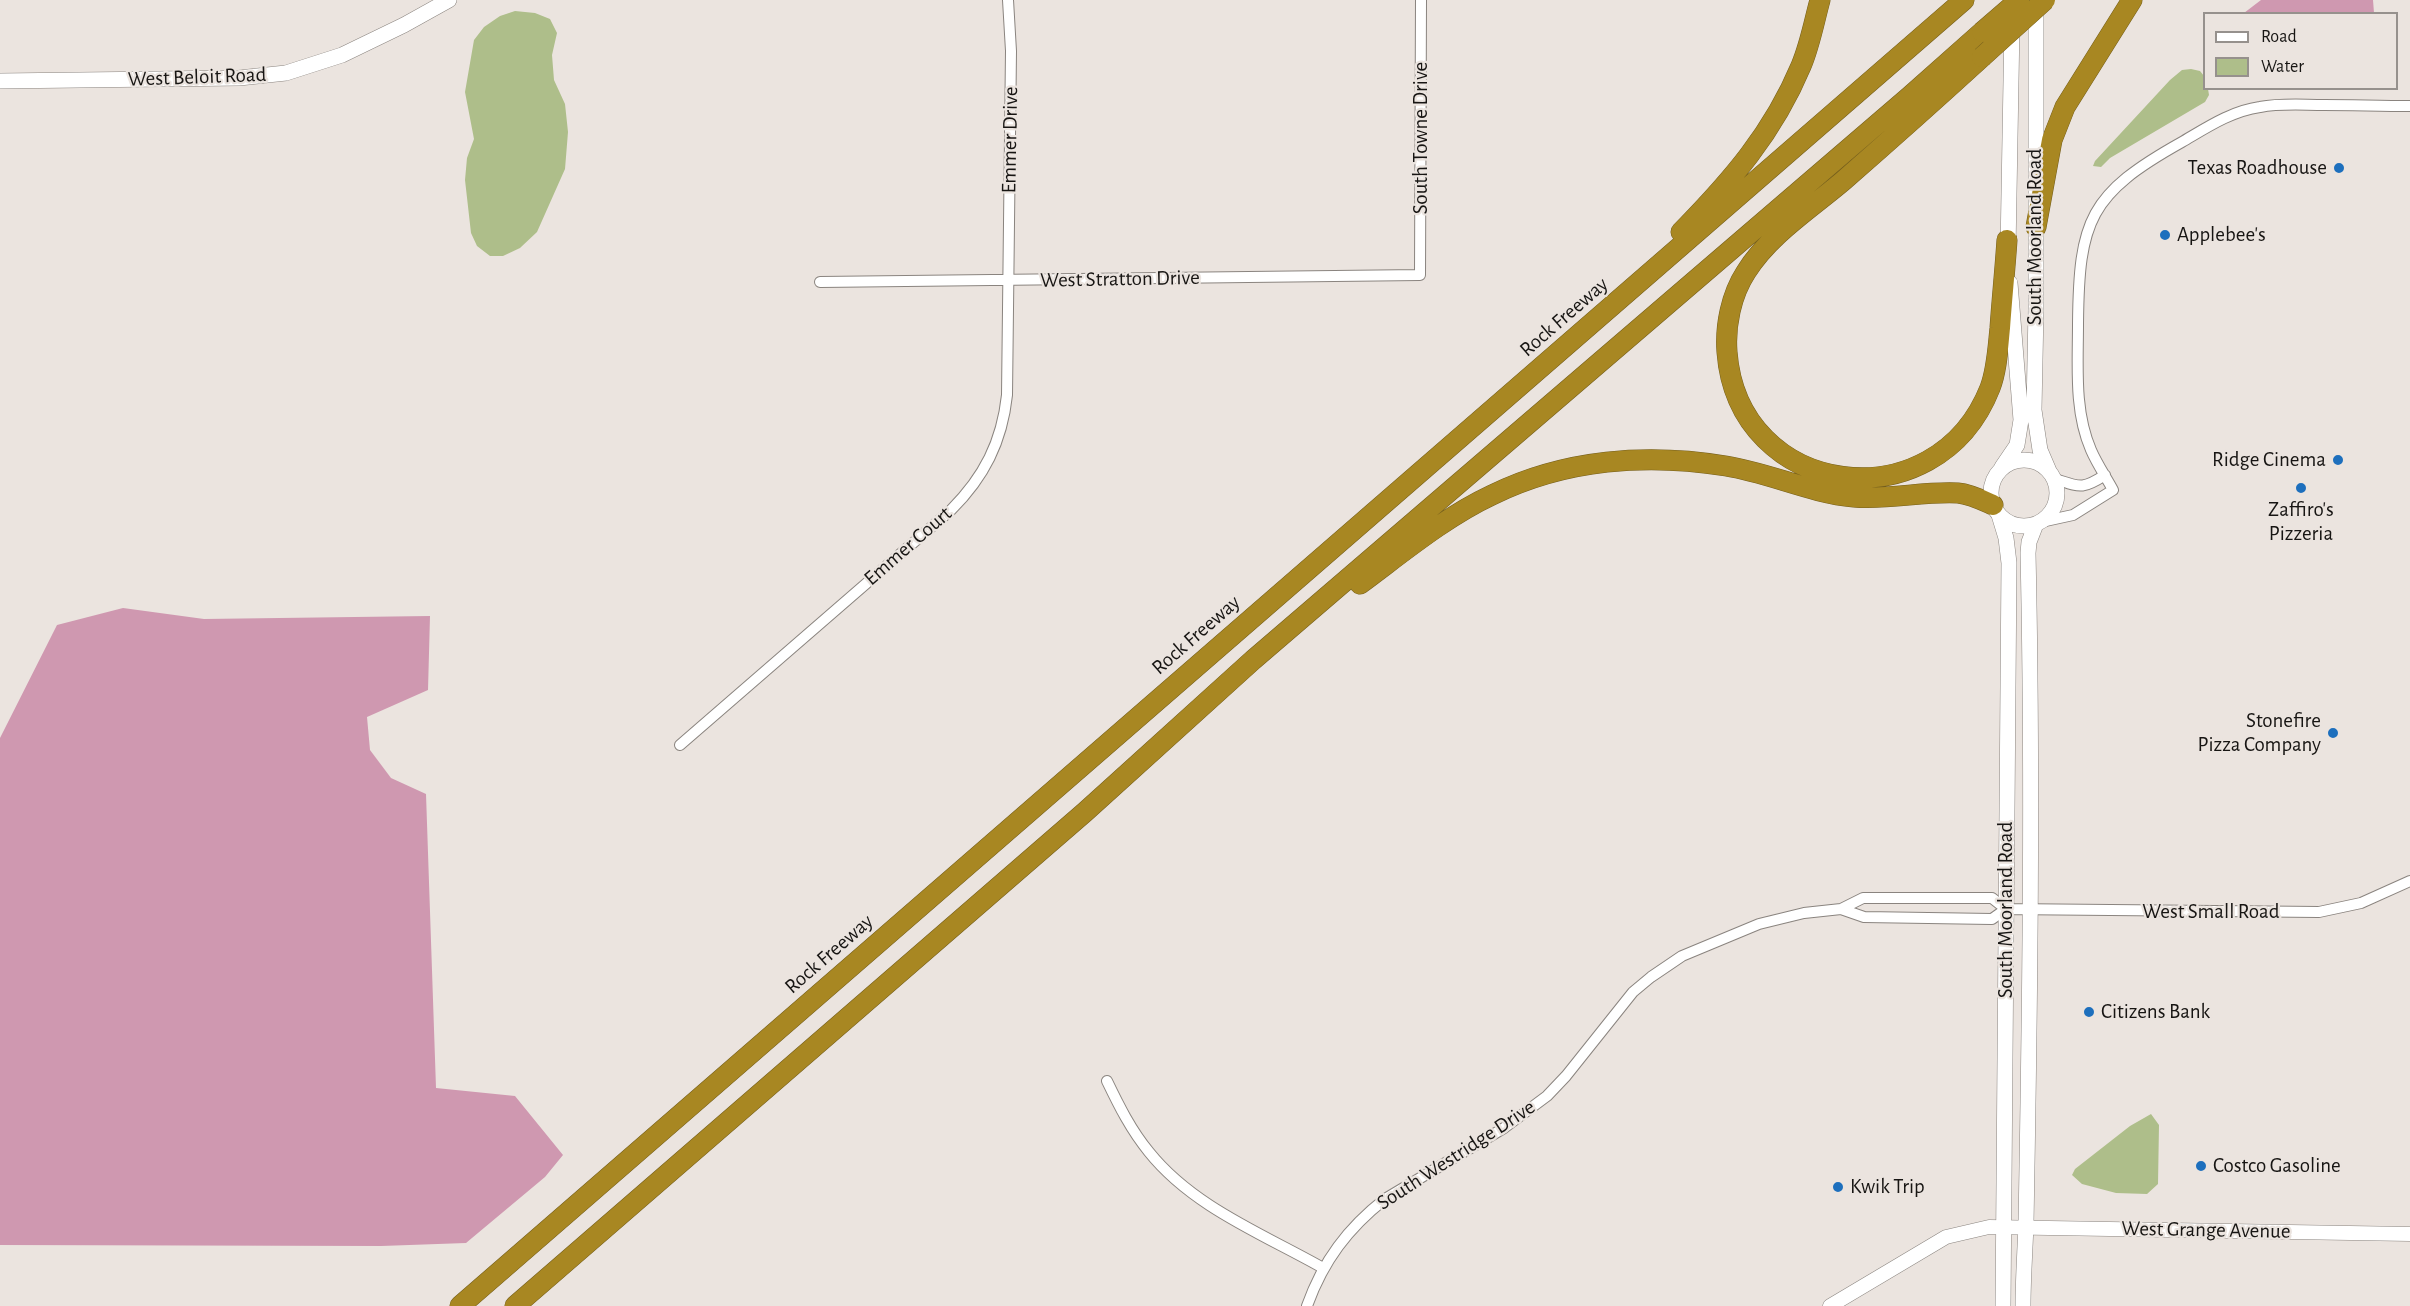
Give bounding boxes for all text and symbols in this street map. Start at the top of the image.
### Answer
legend [2203,12,2398,90]
text: Road [2261,28,2297,46]
text: Water [2261,58,2304,76]
street label: West Beloit Road [127,62,267,92]
street label: South Towne Drive [1408,62,1434,214]
street label: Emmer Drive [996,86,1024,194]
street label: South Moorland Road [2022,149,2048,325]
place label: Texas Roadhouse [2188,155,2327,181]
marker: Texas Roadhouse [2332,161,2346,175]
place label: Applebee's [2177,222,2266,248]
marker: Applebee's [2158,228,2172,242]
street label: West Stratton Drive [1040,265,1200,293]
street label: Rock Freeway [1515,272,1613,362]
place label: Ridge Cinema [2212,447,2326,473]
marker: Ridge Cinema [2331,453,2345,467]
marker: Zaffiro's Pizzeria [2294,481,2308,495]
place label: Zaffiro's Pizzeria [2268,497,2334,547]
street label: Emmer Court [859,501,957,591]
street label: Rock Freeway [1147,590,1245,680]
place label: Stonefire Pizza Company [2198,708,2321,758]
marker: Stonefire Pizza Company [2326,726,2340,740]
street label: South Moorland Road [1993,822,2019,998]
street label: West Small Road [2142,899,2280,925]
street label: Rock Freeway [780,909,878,999]
place label: Citizens Bank [2101,999,2210,1025]
marker: Citizens Bank [2082,1005,2096,1019]
street label: South Westridge Drive [1372,1094,1540,1216]
place label: Costco Gasoline [2213,1153,2341,1179]
marker: Costco Gasoline [2194,1159,2208,1173]
place label: Kwik Trip [1850,1174,1925,1200]
marker: Kwik Trip [1831,1180,1845,1194]
street label: West Grange Avenue [2121,1216,2291,1244]

